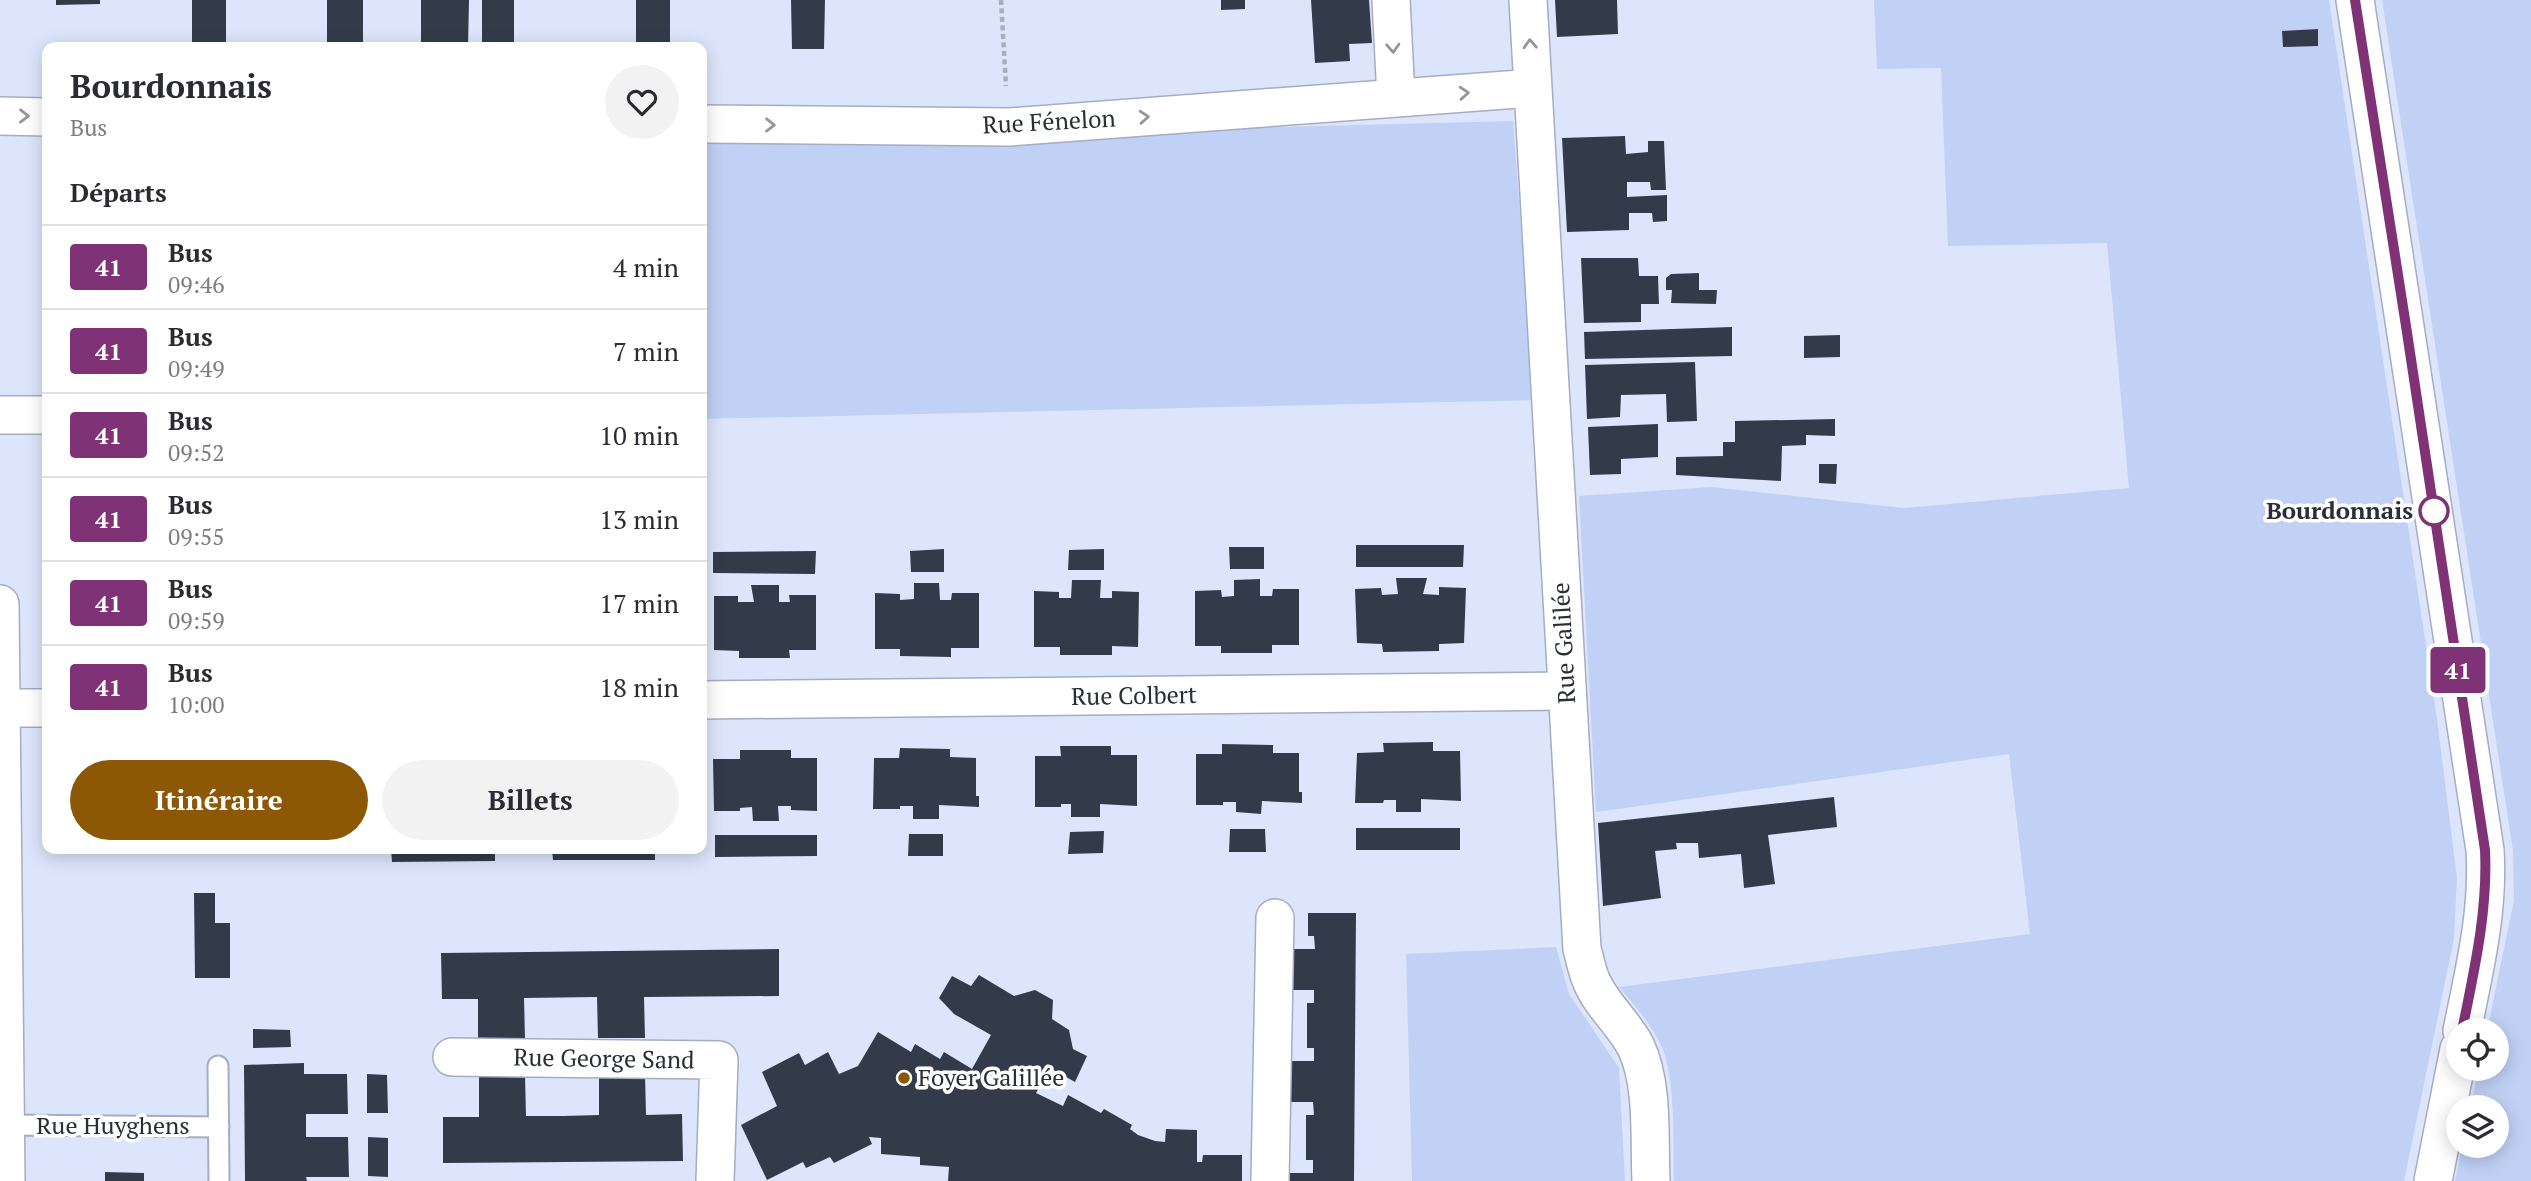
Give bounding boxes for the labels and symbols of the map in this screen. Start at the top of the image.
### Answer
one-way arrow [1522,38,1537,49]
one-way arrow [1386,43,1401,54]
one-way arrow [1459,85,1470,100]
street label: Rue Fénelon [982,102,1116,140]
one-way arrow [19,108,29,124]
one-way arrow [1139,110,1150,125]
one-way arrow [765,117,776,132]
place label: Bourdonnais [2266,494,2413,526]
marker: Bourdonnais [2419,496,2449,526]
street label: Rue Galilée [1544,582,1582,705]
line badge: 41 [2426,647,2490,693]
street label: Rue Colbert [1071,678,1197,712]
street label: Rue George Sand [513,1040,695,1076]
place label: Foyer Galillée [918,1061,1064,1093]
marker: Foyer Galillée [896,1070,912,1086]
street label: Rue Huyghens [36,1109,190,1141]

